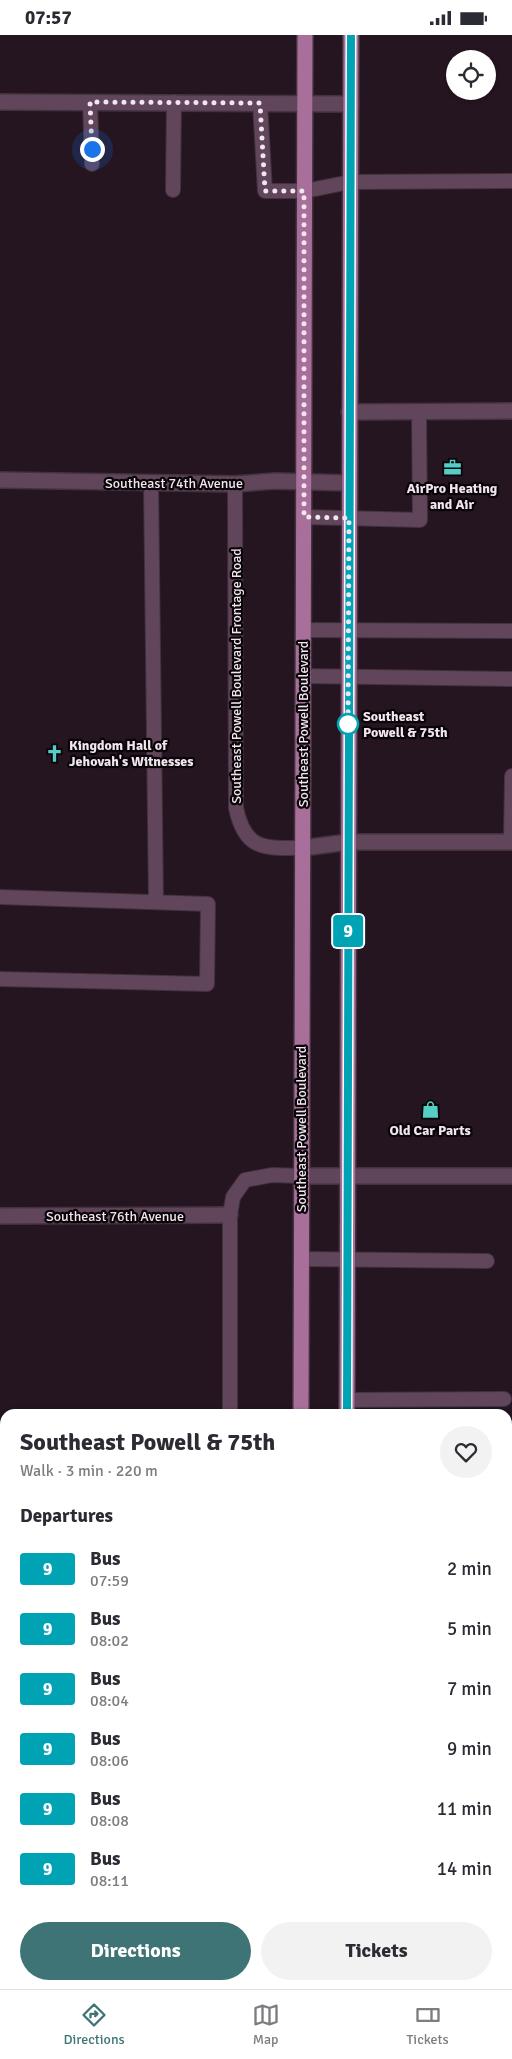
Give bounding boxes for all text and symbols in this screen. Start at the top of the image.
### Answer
text: 07:57 [25,6,72,30]
map controls [446,50,496,100]
button: locate [446,50,496,100]
your location [80,137,105,162]
office icon: AirPro Heating and Air [442,458,462,478]
street label: Southeast 74th Avenue [105,475,243,492]
place label: AirPro Heating and Air [407,480,498,513]
street label: Southeast Powell Boulevard Frontage Road [228,548,245,804]
street label: Southeast Powell Boulevard [295,641,312,807]
place label: Southeast Powell & 75th [363,708,448,741]
marker: Southeast Powell & 75th [337,713,359,735]
place label: Kingdom Hall of Jehovah's Witnesses [69,737,194,770]
church icon: Kingdom Hall of Jehovah's Witnesses [45,743,65,763]
line badge: 9 [332,915,364,947]
text: 9 [343,920,353,942]
street label: Southeast Powell Boulevard [293,1046,310,1212]
shop icon: Old Car Parts [420,1100,440,1120]
place label: Old Car Parts [389,1122,471,1139]
street label: Southeast 76th Avenue [46,1208,184,1225]
button: heart [440,1426,492,1478]
text: Southeast Powell & 75th [20,1427,275,1457]
text: Walk · 3 min · 220 m [20,1461,158,1481]
text: Departures [20,1504,113,1528]
text: Bus [90,1547,121,1571]
text: 2 min [447,1557,492,1581]
text: 9 [43,1558,52,1580]
text: 07:59 [90,1571,129,1591]
text: Bus [90,1607,121,1631]
text: 5 min [447,1617,492,1641]
text: 9 [43,1618,52,1640]
text: 08:02 [90,1631,129,1651]
text: Bus [90,1667,121,1691]
text: 7 min [447,1677,492,1701]
text: 9 [43,1678,52,1700]
text: 08:04 [90,1691,129,1711]
text: Bus [90,1727,121,1751]
text: 9 min [447,1737,492,1761]
text: 9 [43,1738,52,1760]
text: 08:06 [90,1751,129,1771]
text: Bus [90,1787,121,1811]
text: 11 min [437,1797,492,1821]
text: 9 [43,1798,52,1820]
text: 08:08 [90,1811,129,1831]
text: Bus [90,1847,121,1871]
text: 14 min [437,1857,492,1881]
text: 9 [43,1858,52,1880]
text: 08:11 [90,1871,129,1891]
button: Directions [20,1922,251,1980]
button: Tickets [261,1922,492,1980]
tab: Directions [63,2001,125,2048]
tab: Map [252,2001,280,2048]
tab: Tickets [406,2001,449,2048]

